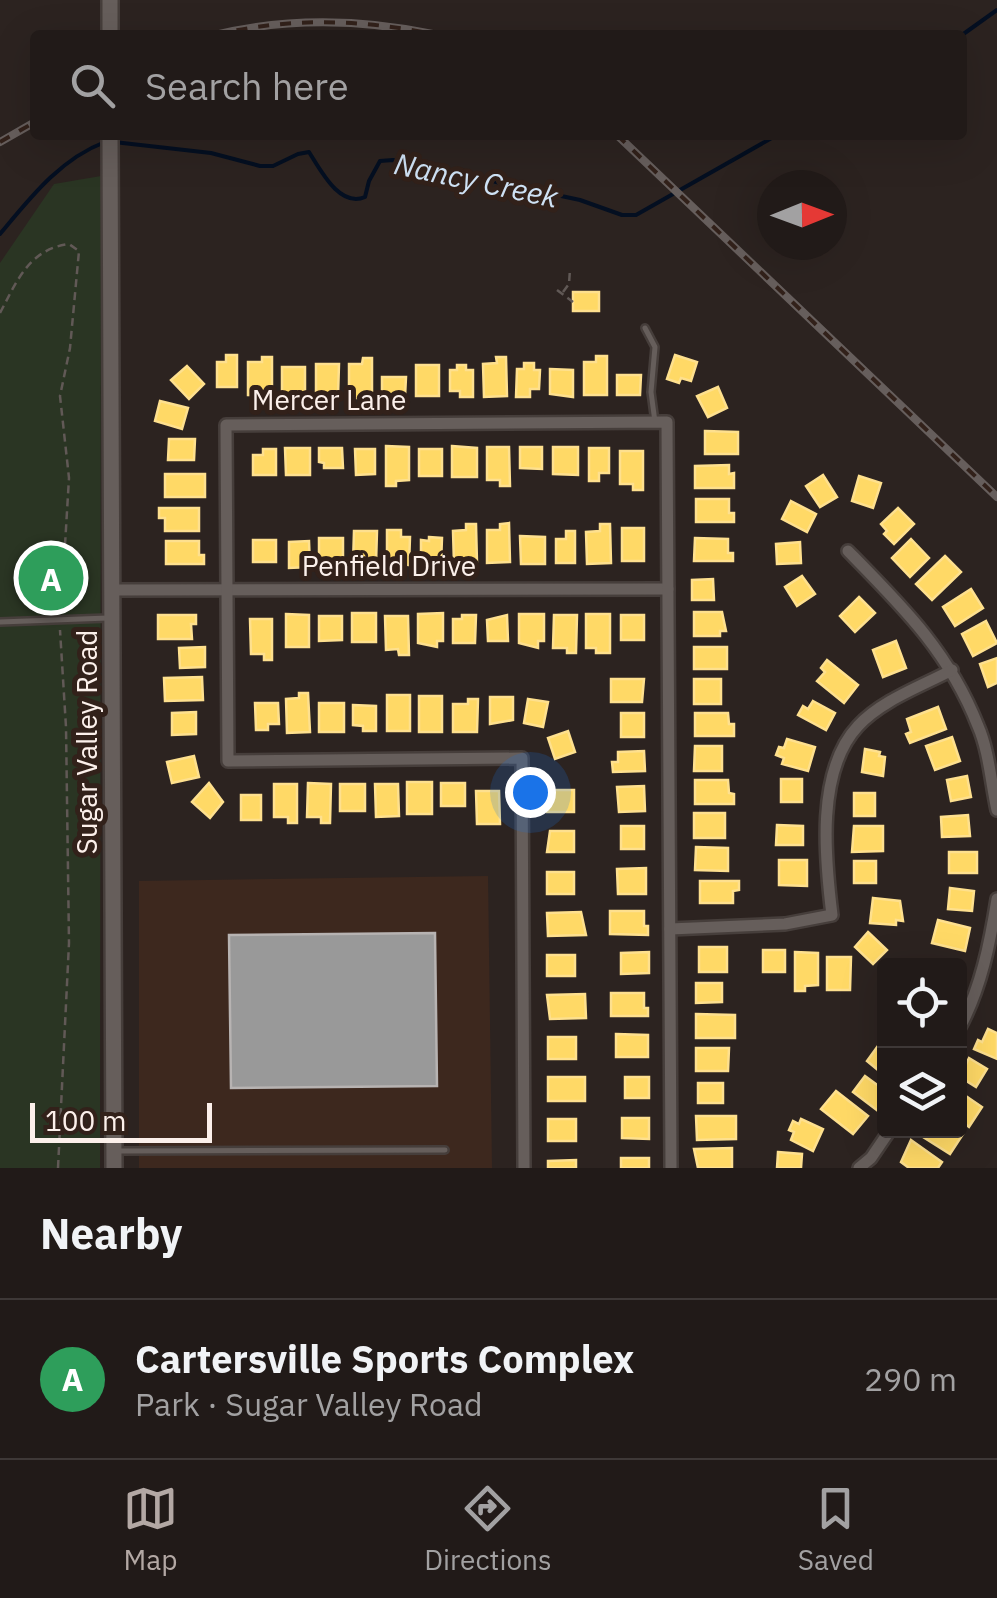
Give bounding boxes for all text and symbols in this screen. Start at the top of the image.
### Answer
search box [30,30,967,140]
icon: search [65,58,120,113]
text: Search here [145,61,349,110]
water label: Nancy Creek [391,143,562,216]
north arrow [757,170,847,260]
street label: Mercer Lane [252,381,406,418]
pin: A [18,540,84,616]
street label: Penfield Drive [302,547,476,584]
street label: Sugar Valley Road [68,629,105,855]
your location [505,767,556,818]
map controls [877,958,967,1138]
button: locate [877,958,967,1048]
button: layers [877,1048,967,1138]
scale bar [30,1098,212,1142]
text: 100 m [45,1102,126,1139]
text: Nearby [40,1206,182,1261]
text: Cartersville Sports Complex [135,1334,634,1383]
text: A [62,1358,83,1400]
text: 290 m [864,1358,957,1400]
text: Park · Sugar Valley Road [135,1383,483,1425]
tab: Map [123,1481,178,1578]
tab: Directions [424,1481,552,1578]
tab: Saved [798,1481,874,1578]

